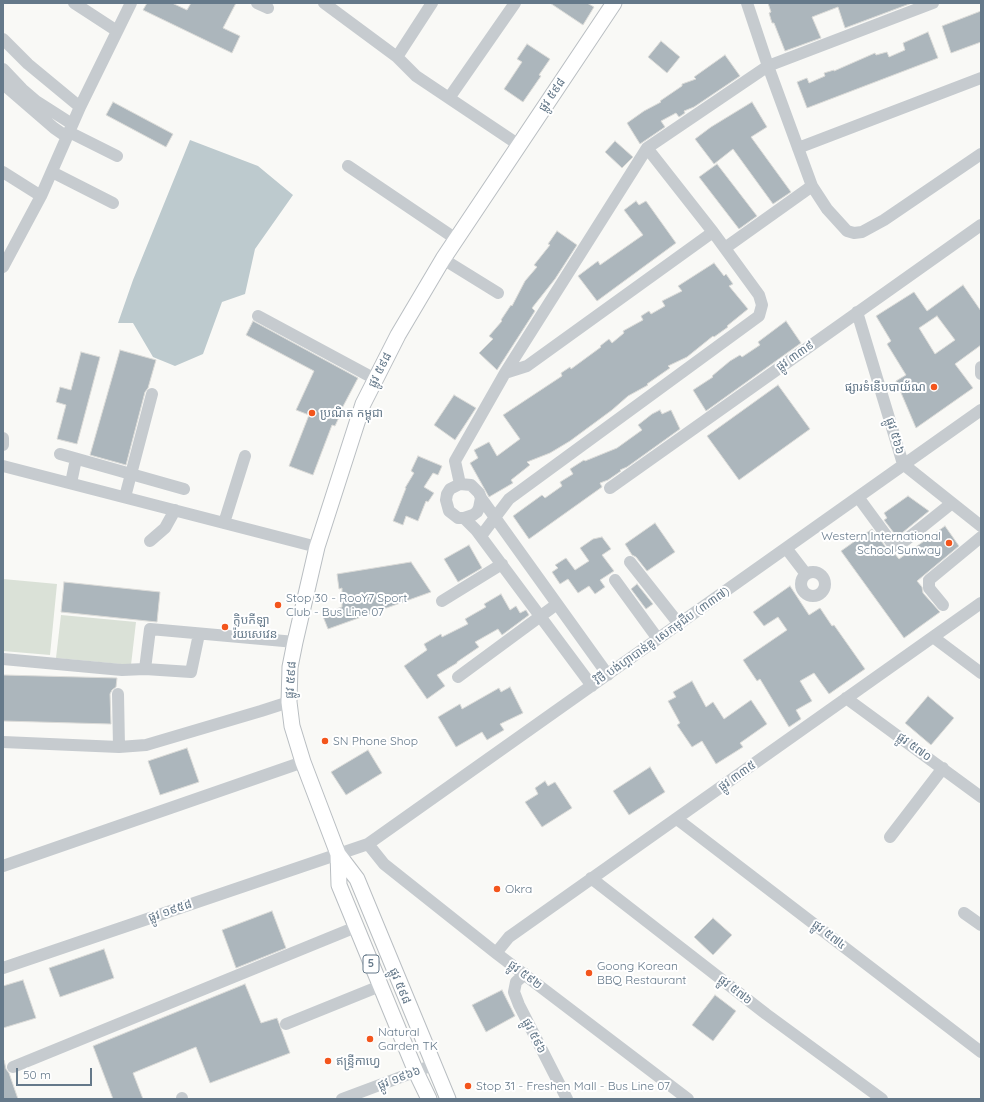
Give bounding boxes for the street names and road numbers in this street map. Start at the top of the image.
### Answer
street label: ផ្លូវ ៥៩៨ [535,75,569,115]
street label: ផ្លូវ ៣៣៩ [773,338,817,374]
street label: ផ្លូវ ៥៩៨ [365,350,395,390]
street label: ផ្លូវ ៥៦៦ [883,416,907,456]
street label: វិថី បង់ហ្គាបាន់ឌូ សេកមូជីប (៣៣៧) [592,584,732,688]
street label: ផ្លូវ ៥៩៨ [283,661,299,699]
street label: ផ្លូវ ៥៧០ [894,730,934,764]
street label: ផ្លូវ ៣៣៥ [715,758,759,794]
street label: ផ្លូវ ១៩៥៨ [146,897,194,925]
street label: ផ្លូវ ៥៧៤ [809,917,849,953]
road number: 5 [363,955,379,973]
street label: ផ្លូវ ៥៩២ [505,957,545,993]
street label: ផ្លូវ ៥៩៨ [386,966,414,1006]
street label: ផ្លូវ ៥៧៦ [715,972,755,1008]
street label: ផ្លូវ ៥៩៦ [519,1016,549,1056]
street label: ផ្លូវ ១៩៦៦ [375,1063,423,1093]

